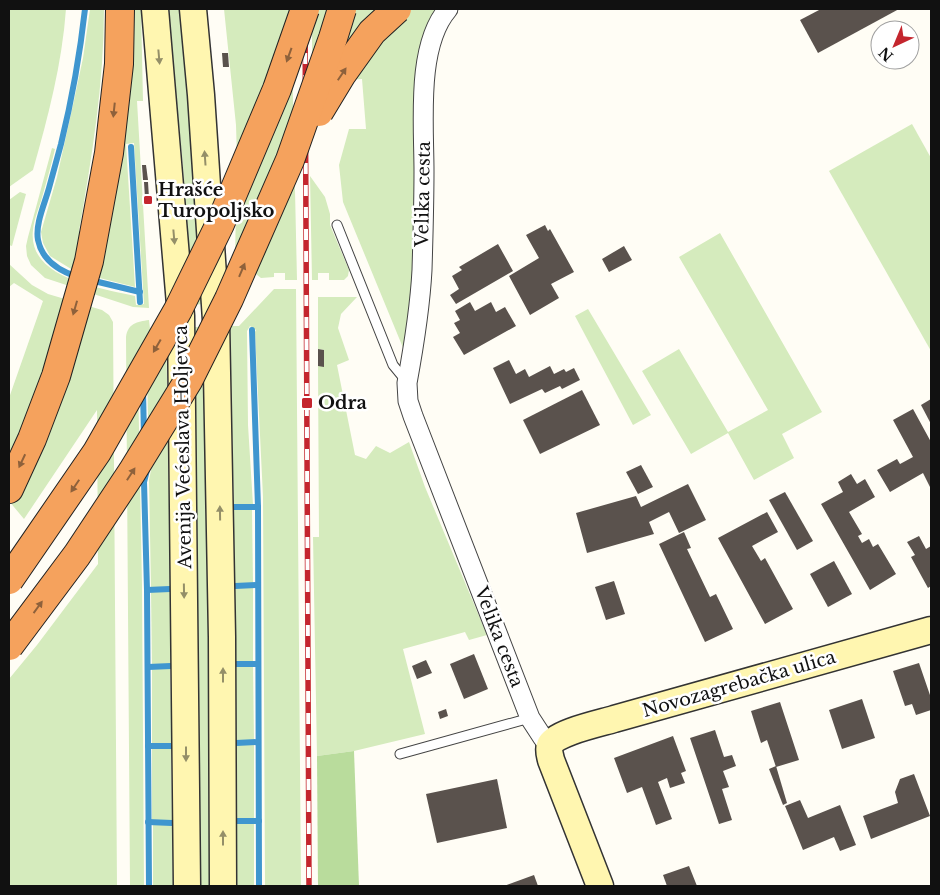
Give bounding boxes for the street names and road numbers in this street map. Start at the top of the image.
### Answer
street label: Velika cesta [411,141,435,248]
street label: Avenija Većeslava Holjevca [170,325,196,570]
street label: Velika cesta [469,583,528,690]
street label: Novozagrebačka ulica [640,646,838,722]

